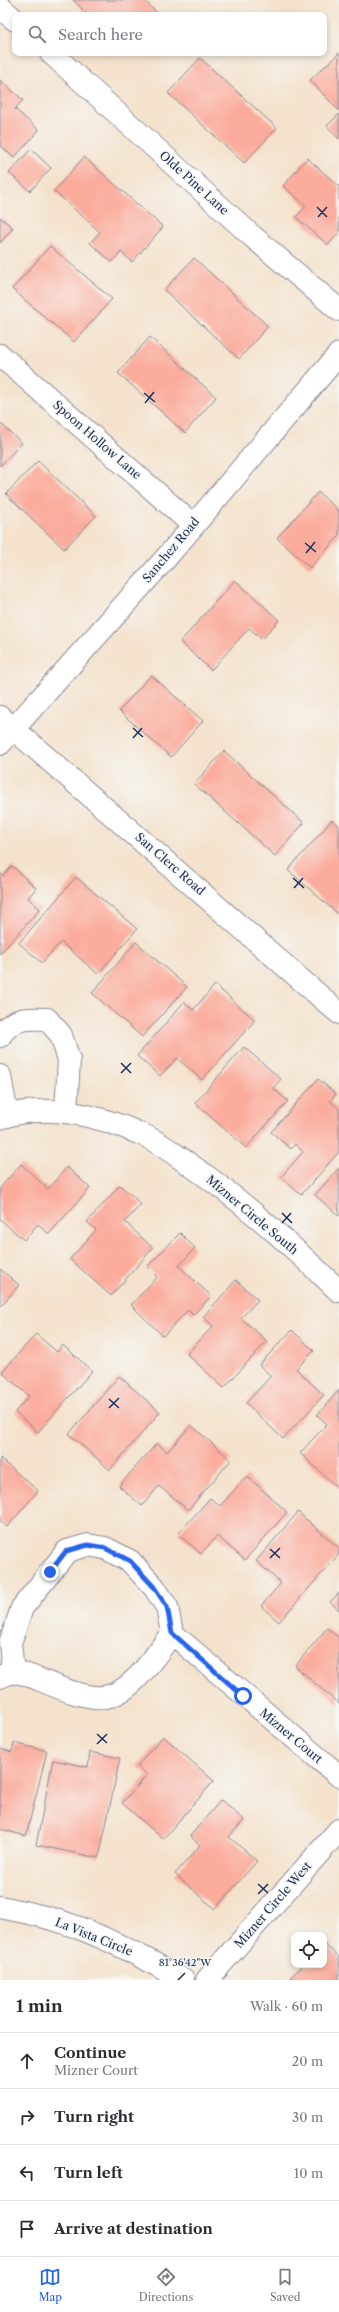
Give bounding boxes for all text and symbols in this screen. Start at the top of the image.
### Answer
search box [12,12,327,56]
icon: search [26,23,48,45]
text: Search here [58,25,143,44]
street label: Olde Pine Lane [157,148,232,218]
street label: Spoon Hollow Lane [50,397,145,482]
street label: Sanchez Road [139,513,203,585]
street label: San Clerc Road [132,829,209,899]
street label: Mizner Circle South [203,1172,302,1258]
route end [41,1563,59,1581]
route start [234,1687,252,1705]
street label: Mizner Court [257,1705,326,1767]
street label: Mizner Circle West [231,1858,315,1951]
street label: La Vista Circle [53,1914,135,1959]
map controls [291,1932,327,1968]
button: locate [291,1932,327,1968]
text: 81°36'42"W [159,1956,212,1969]
text: 1 min [16,1996,63,2016]
text: Walk · 60 m [250,1998,323,2014]
text: Continue [54,2043,126,2062]
icon: ahead [16,2050,38,2072]
text: 20 m [292,2053,323,2069]
text: Mizner Court [54,2062,138,2078]
icon: right [16,2106,38,2128]
text: Turn right [54,2107,134,2126]
text: 30 m [292,2109,323,2125]
icon: left [16,2162,38,2184]
text: Turn left [54,2163,123,2182]
text: 10 m [294,2165,323,2181]
icon: arrive [16,2218,38,2240]
text: Arrive at destination [54,2219,213,2238]
tab: Map [38,2266,62,2304]
tab: Directions [139,2266,193,2304]
tab: Saved [270,2266,301,2304]

